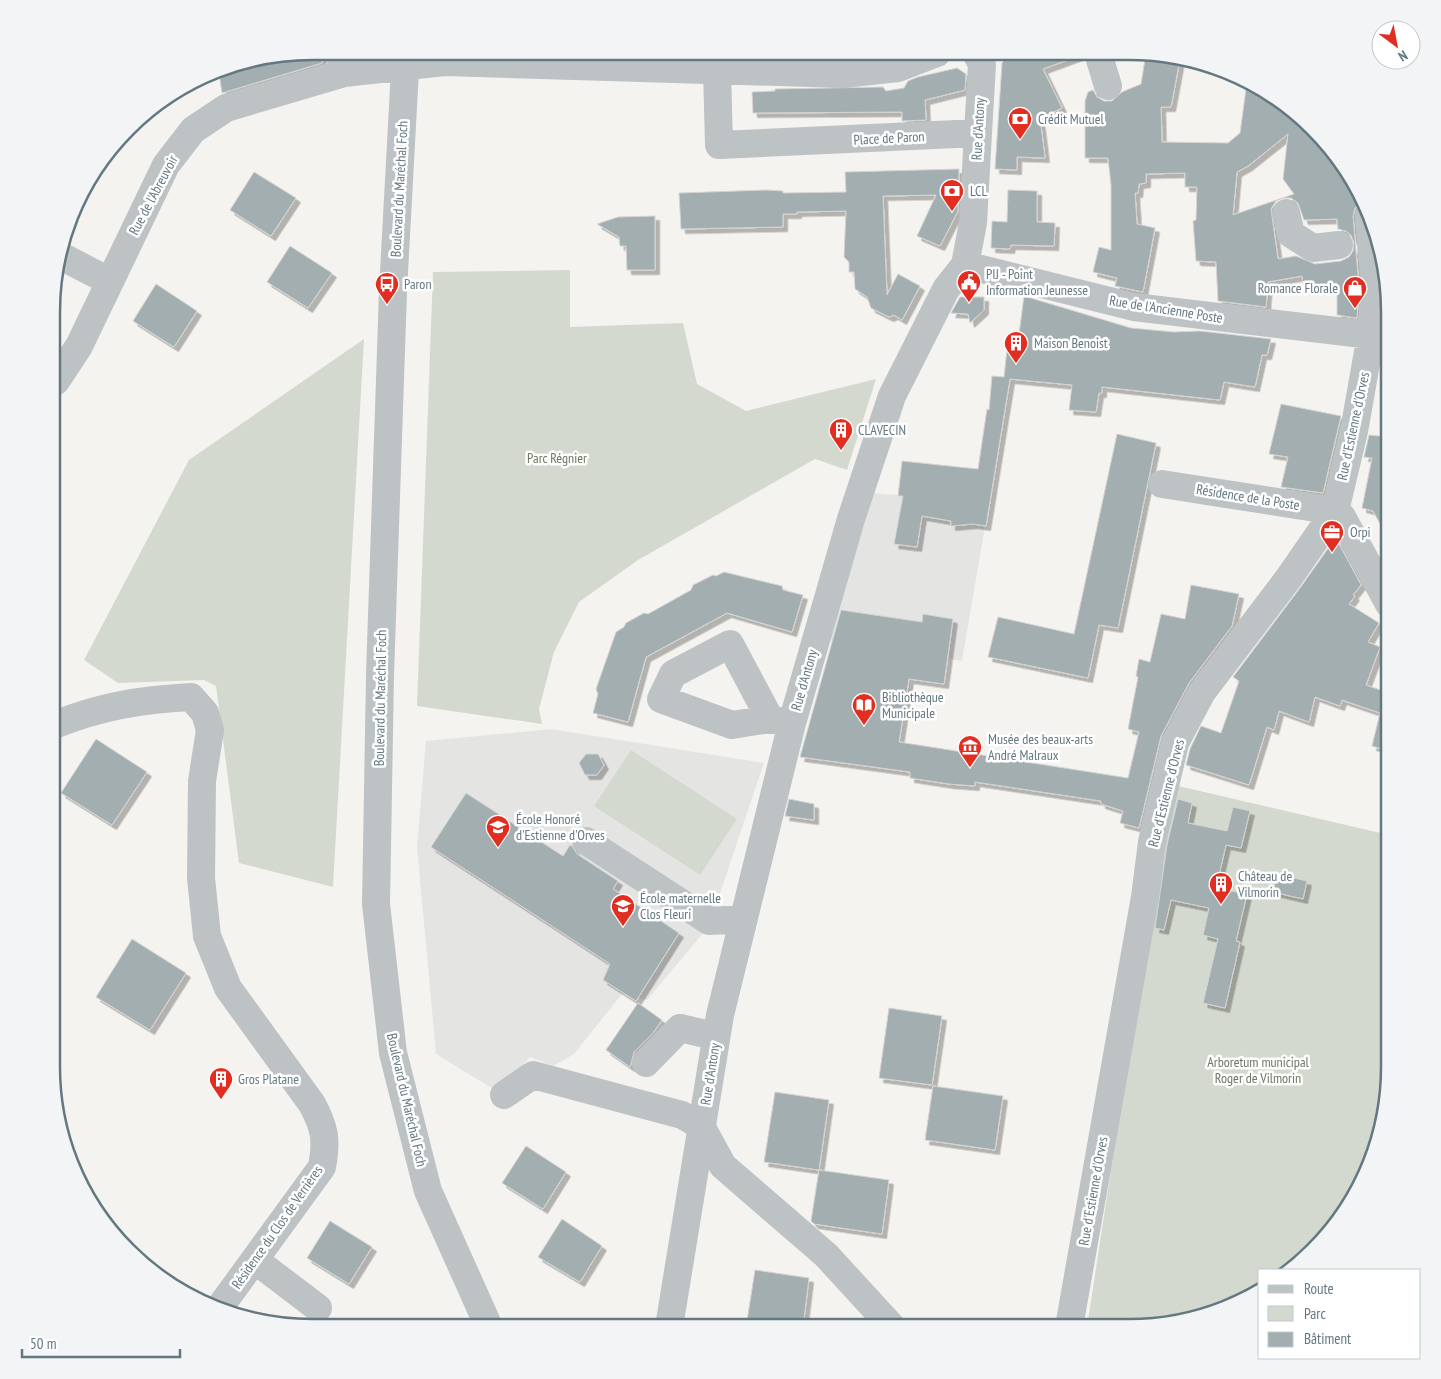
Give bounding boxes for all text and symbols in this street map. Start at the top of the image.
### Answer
north arrow [1371,20,1421,70]
text: N [1395,46,1411,66]
street label: Rue d'Antony [967,96,989,161]
bank icon: Crédit Mutuel [1007,106,1033,140]
place label: Crédit Mutuel [1038,110,1104,128]
street label: Boulevard du Maréchal Foch [386,120,412,258]
street label: Place de Paron [853,127,925,149]
street label: Rue de l'Abreuvoir [125,152,182,238]
bank icon: LCL [939,178,965,212]
place label: LCL [970,182,987,200]
place label: PIJ - Point Information Jeunesse [986,265,1088,299]
public building icon: PIJ - Point Information Jeunesse [956,269,982,303]
bus stop icon: Paron [374,271,400,305]
place label: Paron [404,275,432,293]
shop icon: Romance Florale [1342,275,1368,309]
place label: Romance Florale [1258,279,1338,297]
street label: Rue de l'Ancienne Poste [1108,291,1224,327]
building icon: Maison Benoist [1003,330,1029,364]
place label: Maison Benoist [1034,334,1108,352]
street label: Rue d'Estienne d'Orves [1333,370,1373,482]
building icon: CLAVECIN [828,417,854,451]
place label: CLAVECIN [858,421,906,439]
park label: Parc Régnier [527,449,587,467]
street label: Résidence de la Poste [1195,480,1301,514]
office icon: Orpi [1319,519,1345,553]
place label: Orpi [1350,523,1371,541]
street label: Boulevard du Maréchal Foch [370,630,390,766]
street label: Rue d'Antony [787,647,821,713]
place label: Bibliothèque Municipale [882,688,944,722]
library icon: Bibliothèque Municipale [851,692,877,726]
place label: Musée des beaux-arts André Malraux [988,730,1093,764]
museum icon: Musée des beaux-arts André Malraux [957,734,983,768]
street label: Rue d'Estienne d'Orves [1144,737,1188,849]
place label: École Honoré d'Estienne d'Orves [516,810,605,844]
school or university icon: École Honoré d'Estienne d'Orves [485,814,511,848]
place label: Château de Vilmorin [1237,867,1292,901]
building icon: Château de Vilmorin [1208,871,1234,905]
place label: École maternelle Clos Fleuri [640,889,721,923]
school or university icon: École maternelle Clos Fleuri [610,893,636,927]
street label: Boulevard du Maréchal Foch [383,1031,431,1169]
street label: Rue d'Antony [696,1041,724,1106]
park label: Arboretum municipal Roger de Vilmorin [1207,1053,1310,1087]
building icon: Gros Platane [208,1066,234,1100]
place label: Gros Platane [238,1070,299,1088]
street label: Rue d'Estienne d'Orves [1075,1135,1111,1247]
street label: Résidence du Clos de Verrières [228,1162,327,1292]
legend [1258,1269,1421,1359]
text: Route [1304,1279,1334,1298]
text: Parc [1304,1304,1326,1323]
scale bar [22,1326,180,1358]
text: Bâtiment [1304,1329,1351,1348]
text: 50 m [30,1334,56,1353]

